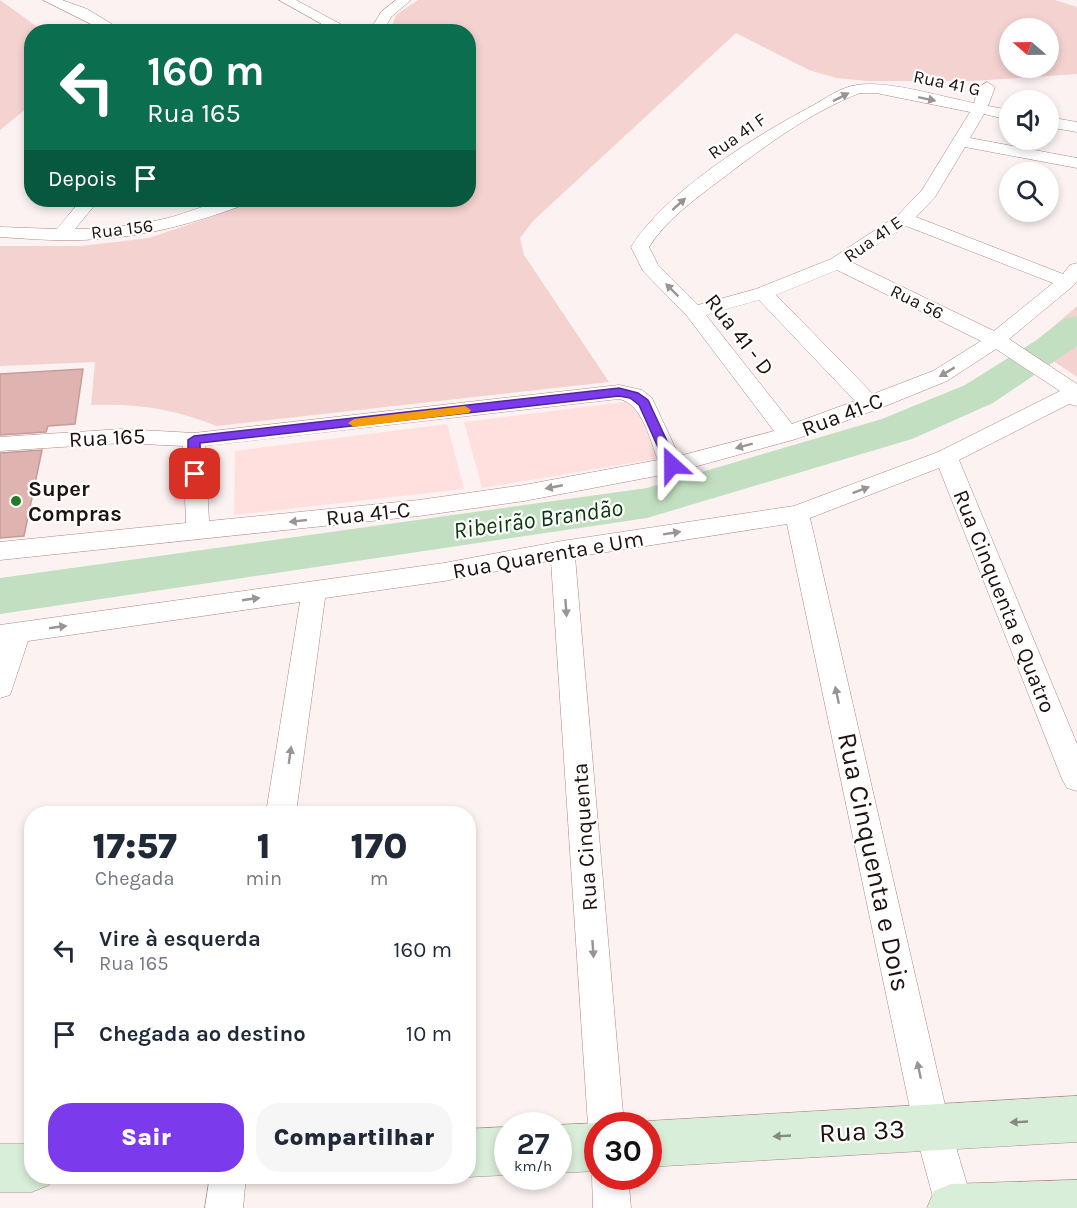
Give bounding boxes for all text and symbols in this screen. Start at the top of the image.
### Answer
north arrow [999,18,1059,78]
map controls [999,18,1059,222]
text: 160 m [147,46,265,96]
icon: left [48,48,126,126]
street label: Rua 41 G [911,65,983,101]
button: sound [999,90,1059,150]
one-way arrow [833,92,850,101]
one-way arrow [918,95,937,104]
text: Rua 165 [147,97,241,129]
street label: Rua 41 F [704,108,770,164]
icon: arrive [129,162,162,195]
button: search [999,162,1059,222]
text: Depois [48,166,117,192]
one-way arrow [671,198,686,211]
street label: Rua 41 E [839,211,907,267]
street label: Rua 156 [90,214,154,244]
street label: Rua 56 [887,280,947,324]
one-way arrow [666,283,680,297]
street label: Rua 41 - D [699,289,779,381]
one-way arrow [939,366,955,377]
street label: Rua 41-C [798,388,887,442]
street label: Rua 165 [68,423,146,453]
position arrow [640,433,704,497]
one-way arrow [735,442,753,451]
pin [169,448,220,499]
icon: arrive [178,457,211,490]
place label: Super Compras [28,476,122,527]
one-way arrow [544,483,563,492]
one-way arrow [852,485,870,494]
street label: Rua Cinquenta e Quatro [947,486,1061,717]
water label: Ribeirão Brandão [452,493,625,545]
marker: Super Compras [9,494,23,508]
street label: Rua 41-C [325,497,412,531]
one-way arrow [289,516,308,526]
street label: Rua Quarenta e Um [451,525,646,585]
one-way arrow [662,529,681,538]
one-way arrow [242,595,261,604]
one-way arrow [562,599,571,618]
one-way arrow [49,623,68,632]
one-way arrow [831,685,841,704]
street label: Rua Cinquenta e Dois [831,730,917,994]
one-way arrow [285,746,294,765]
street label: Rua Cinquenta [567,762,603,912]
text: 17:57 [92,825,177,867]
text: 1 [257,825,271,867]
text: 170 [351,825,408,867]
text: Chegada [95,867,175,890]
text: min [245,867,282,890]
text: m [370,867,388,890]
text: Vire à esquerda [99,926,261,952]
icon: left [48,934,81,967]
text: 160 m [393,937,452,963]
one-way arrow [588,940,597,959]
text: Rua 165 [99,952,168,975]
icon: arrive [48,1018,81,1051]
text: Chegada ao destino [99,1021,306,1047]
text: 10 m [406,1021,452,1047]
one-way arrow [914,1060,924,1079]
button: Sair [48,1103,244,1172]
button: Compartilhar [256,1103,452,1172]
speed limit sign: 30 [584,1112,662,1190]
street label: Rua 33 [818,1113,906,1149]
one-way arrow [1009,1118,1028,1127]
text: 27 [516,1126,550,1162]
one-way arrow [772,1131,791,1140]
text: km/h [514,1157,552,1175]

